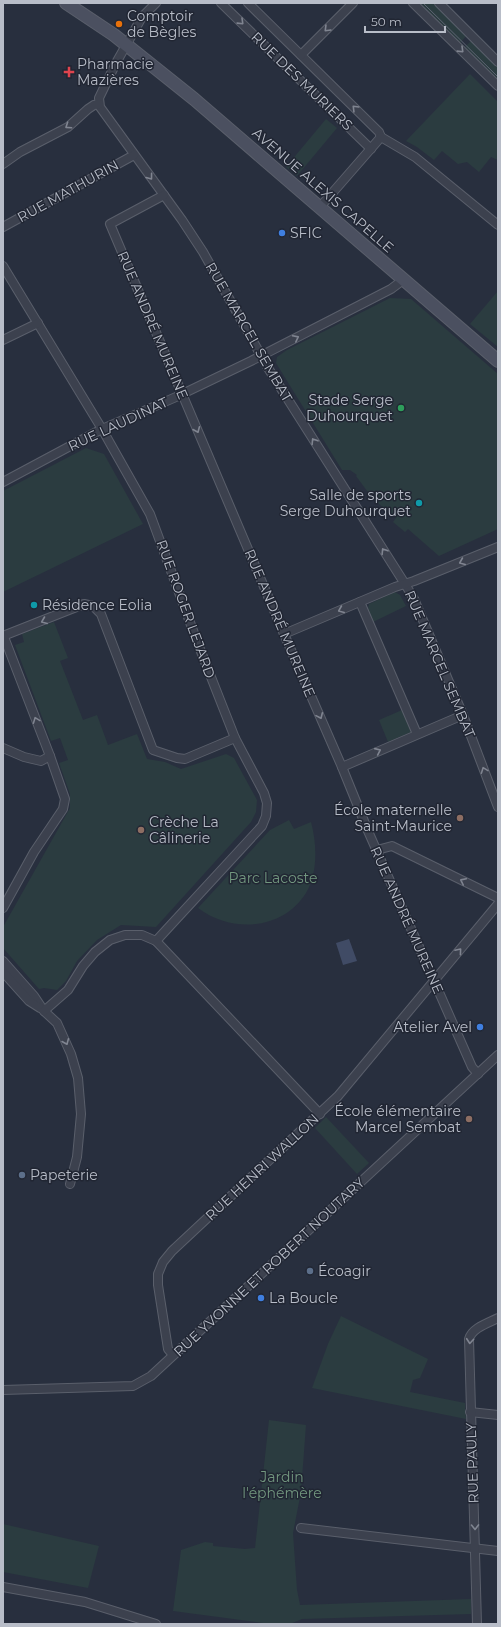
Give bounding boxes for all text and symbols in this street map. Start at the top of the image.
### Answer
place label: Comptoir de Bègles [127,7,196,41]
scale bar [365,8,445,34]
text: 50 m [371,14,402,29]
one-way arrow [236,17,244,25]
marker: Comptoir de Bègles [114,19,124,29]
one-way arrow [324,24,332,32]
street label: RUE DES MURIERS [247,28,357,134]
one-way arrow [456,45,464,53]
place label: Pharmacie Mazières [77,55,153,89]
marker: Pharmacie Mazières [64,67,74,77]
one-way arrow [352,105,360,113]
one-way arrow [65,121,72,129]
street label: AVENUE ALEXIS CAPELLE [249,124,397,256]
street label: RUE MATHURIN [14,156,122,226]
one-way arrow [145,173,153,180]
place label: SFIC [290,224,322,242]
marker: SFIC [277,228,287,238]
street label: RUE ANDRÉ MUREINE [114,248,192,402]
street label: RUE MARCEL SEMBAT [202,259,296,405]
one-way arrow [292,335,299,343]
place label: Stade Serge Duhourquet [306,391,393,425]
street label: RUE LAUDINAT [65,393,171,455]
marker: Stade Serge Duhourquet [396,403,406,413]
one-way arrow [192,425,200,433]
one-way arrow [312,438,319,445]
place label: Salle de sports Serge Duhourquet [280,486,411,520]
marker: Salle de sports Serge Duhourquet [414,498,424,508]
street label: RUE ROGER LEJARD [153,537,219,681]
street label: RUE ANDRÉ MUREINE [241,546,319,700]
one-way arrow [381,548,389,555]
one-way arrow [459,557,466,565]
street label: RUE MARCEL SEMBAT [401,588,479,740]
place label: Résidence Eolia [42,596,152,614]
marker: Résidence Eolia [29,600,39,610]
one-way arrow [338,605,346,613]
one-way arrow [40,616,47,624]
one-way arrow [315,712,323,720]
one-way arrow [32,716,40,723]
one-way arrow [374,748,381,756]
one-way arrow [481,767,489,774]
place label: École maternelle Saint-Maurice [334,801,452,835]
place label: Crèche La Câlinerie [149,813,219,847]
marker: École maternelle Saint-Maurice [455,813,465,823]
marker: Crèche La Câlinerie [136,825,146,835]
street label: RUE ANDRÉ MUREINE [366,844,448,996]
park label: Parc Lacoste [229,869,317,887]
one-way arrow [460,878,467,886]
one-way arrow [454,948,461,955]
place label: Atelier Avel [394,1018,472,1036]
marker: Atelier Avel [475,1022,485,1032]
one-way arrow [62,1039,70,1046]
place label: École élémentaire Marcel Sembat [335,1102,461,1136]
street label: RUE HENRI WALLON [201,1110,323,1224]
marker: École élémentaire Marcel Sembat [464,1114,474,1124]
place label: Papeterie [30,1166,98,1184]
marker: Papeterie [17,1170,27,1180]
street label: RUE YVONNE ET ROBERT NOUTARY [170,1173,368,1361]
place label: Écoagir [318,1262,371,1280]
marker: Écoagir [305,1266,315,1276]
place label: La Boucle [269,1289,338,1307]
marker: La Boucle [256,1293,266,1303]
one-way arrow [465,1338,474,1344]
street label: RUE PAULY [462,1422,482,1504]
park label: Jardin l'éphémère [242,1468,322,1502]
one-way arrow [471,1524,479,1530]

